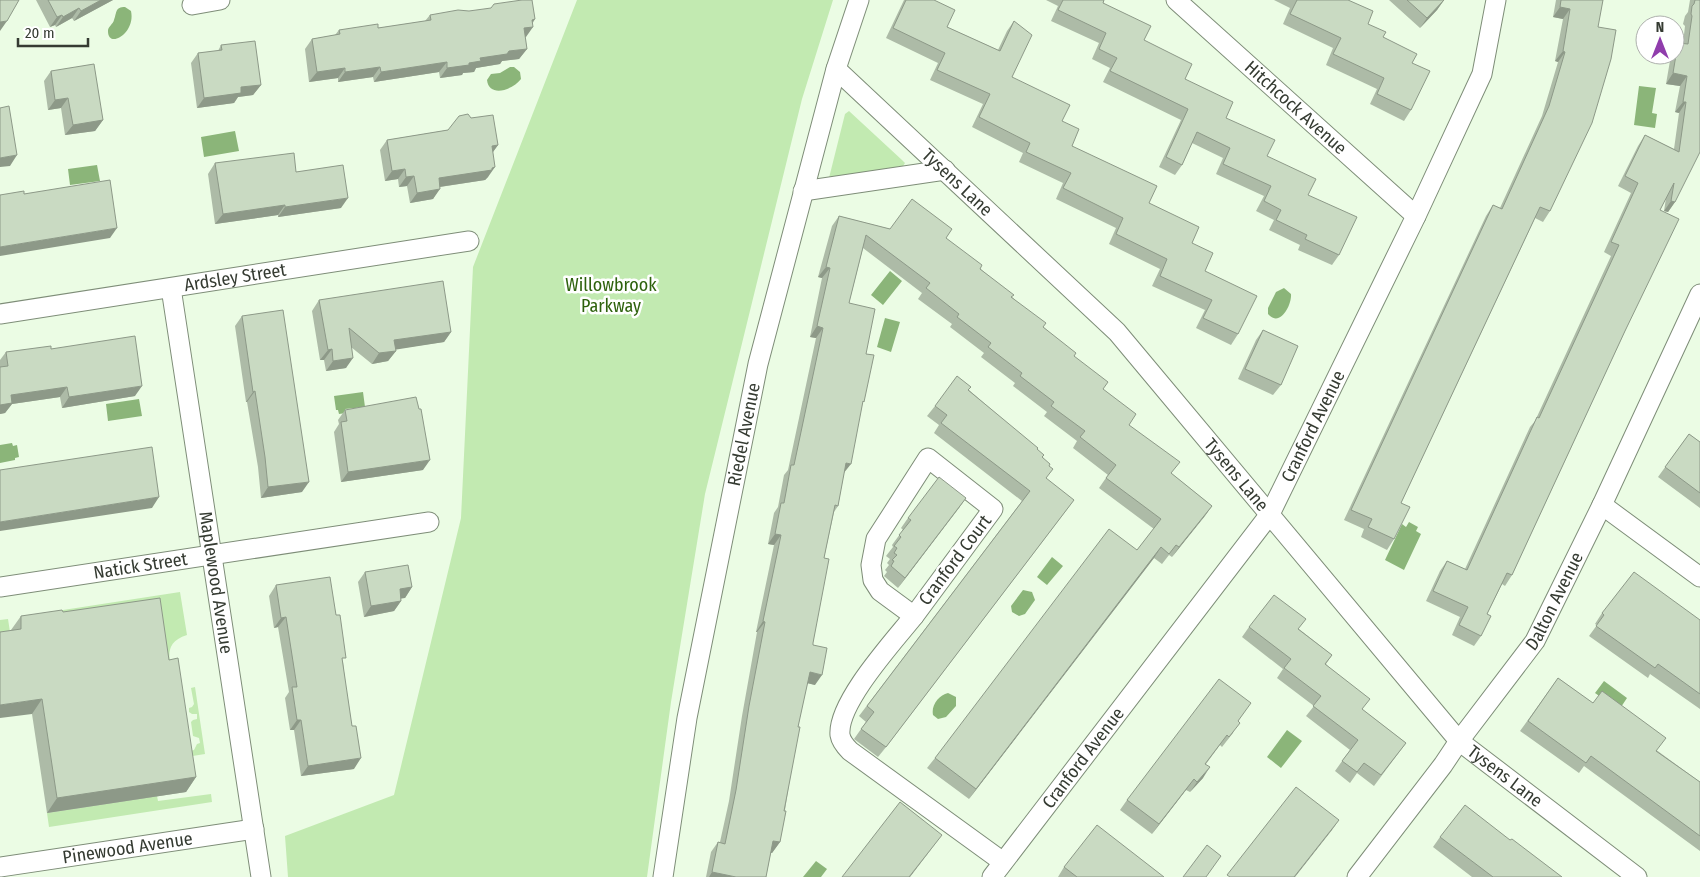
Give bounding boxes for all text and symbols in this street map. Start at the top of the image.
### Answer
scale bar [18,15,88,47]
north arrow [1635,15,1685,65]
text: N [1656,19,1664,36]
text: 20 m [25,24,55,42]
street label: Hitchcock Avenue [1240,56,1351,159]
street label: Tysens Lane [917,144,997,221]
street label: Ardsley Street [183,259,288,296]
park label: Willowbrook Parkway [565,274,657,317]
street label: Cranford Avenue [1276,367,1350,486]
street label: Riedel Avenue [723,381,765,488]
street label: Tysens Lane [1200,434,1273,516]
street label: Maplewood Avenue [194,510,238,655]
street label: Cranford Court [914,510,996,609]
street label: Natick Street [92,548,189,584]
street label: Dalton Avenue [1521,548,1588,655]
street label: Cranford Avenue [1038,703,1129,813]
street label: Tysens Lane [1463,741,1547,812]
street label: Pinewood Avenue [61,827,194,868]

